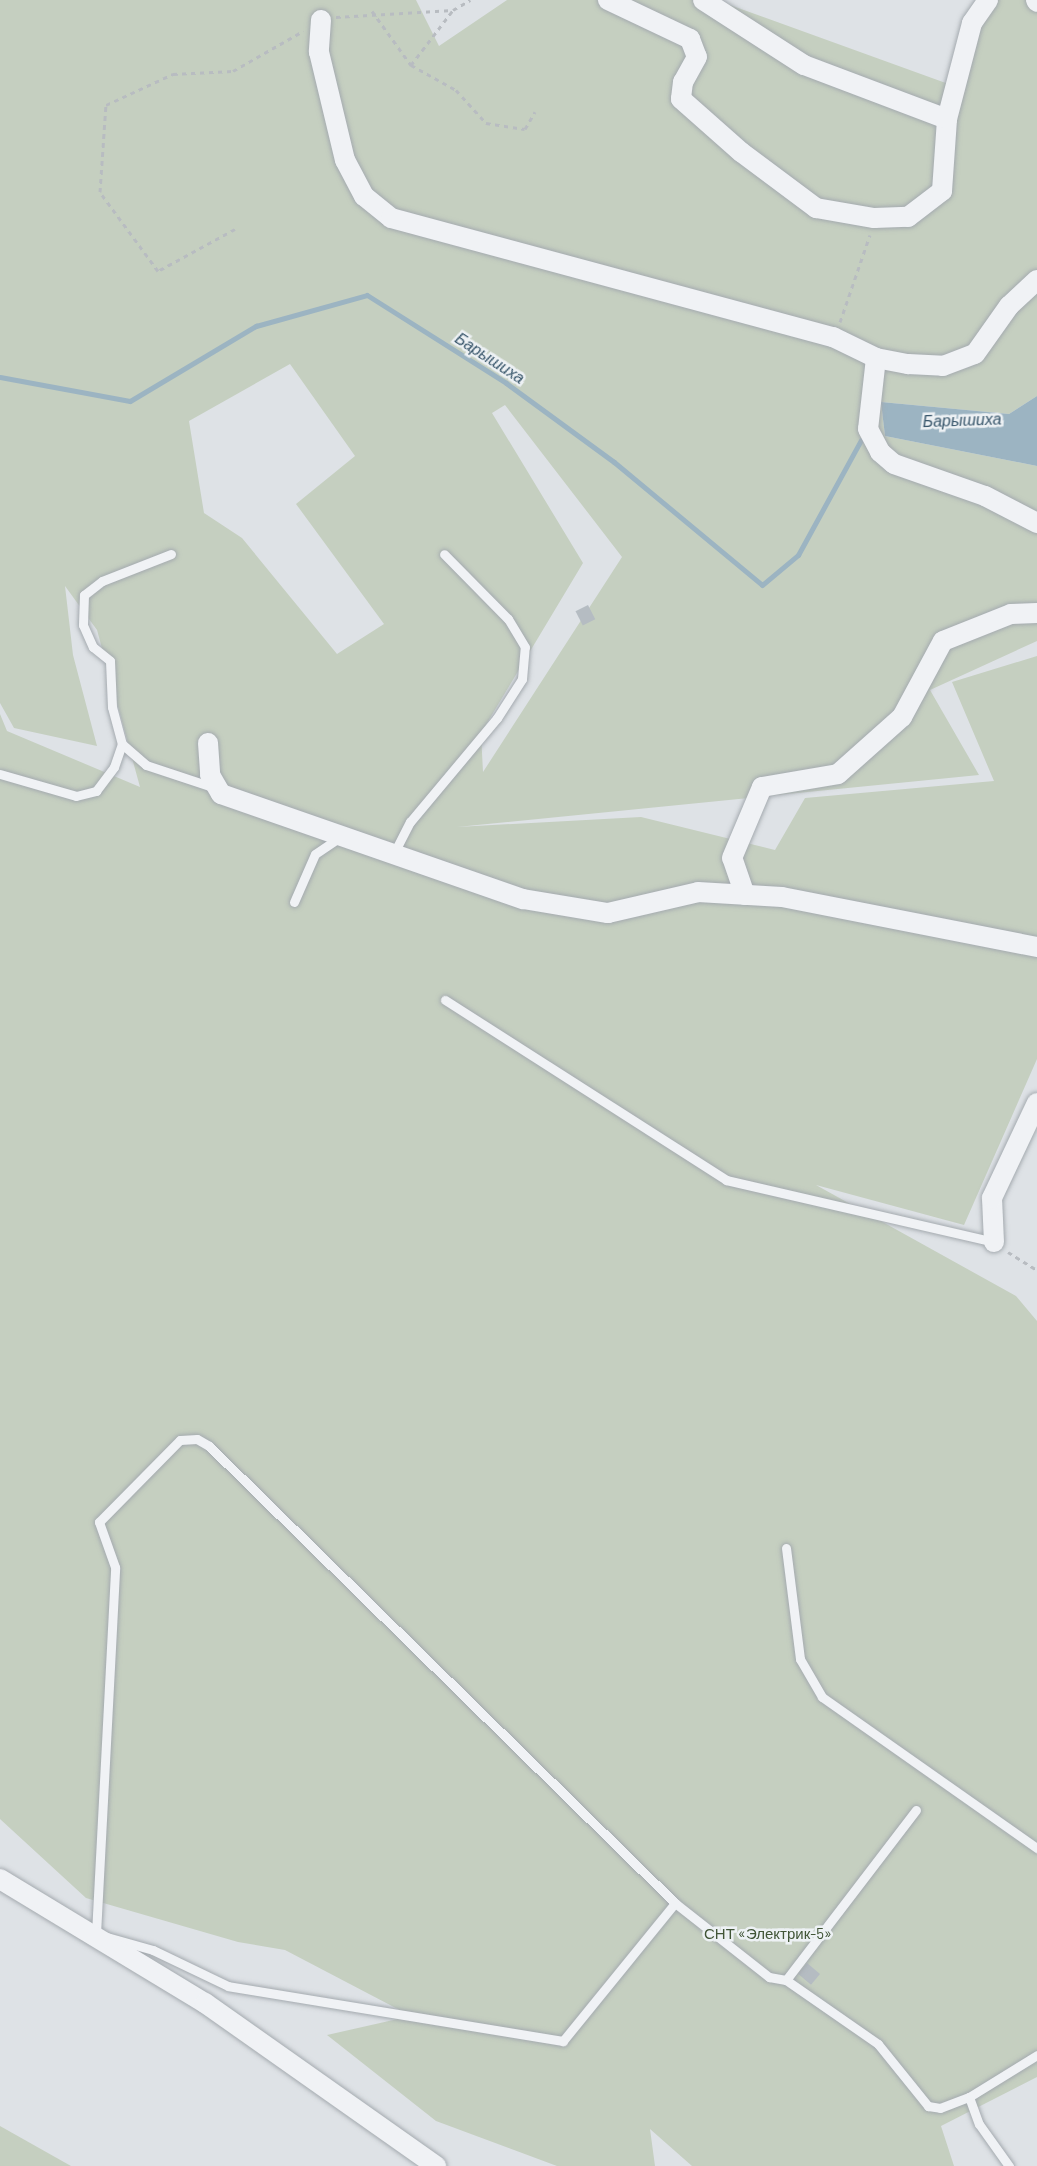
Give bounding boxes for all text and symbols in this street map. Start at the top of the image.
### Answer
water label: Барышиха [452,328,528,388]
water label: Барышиха [922,409,1002,431]
park label: СНТ «Электрик-5» [704,1925,832,1943]

